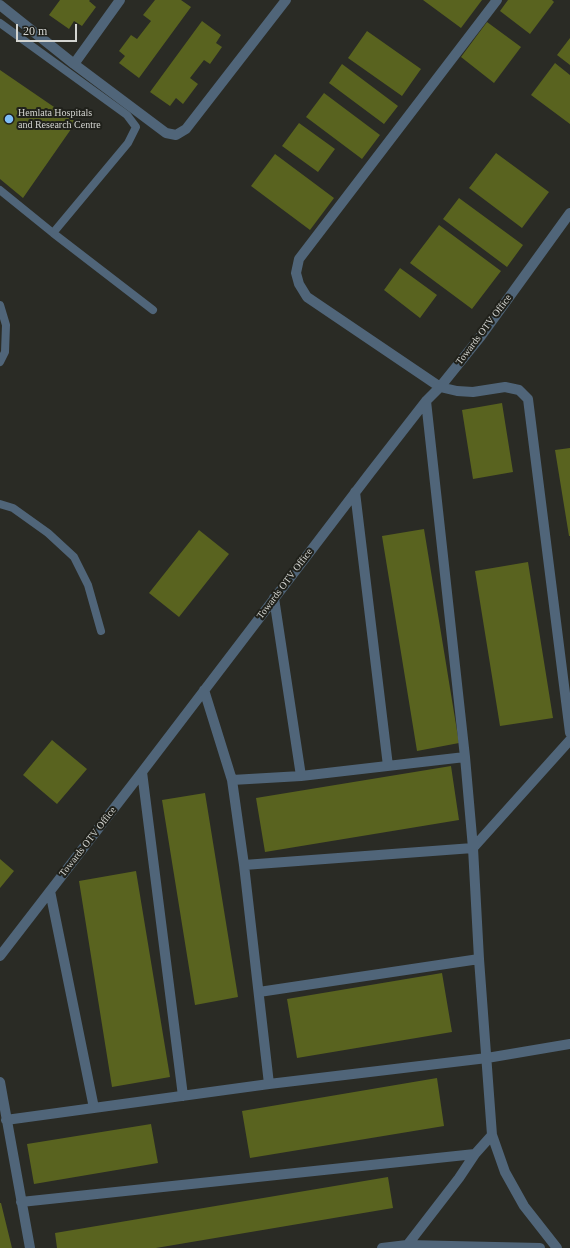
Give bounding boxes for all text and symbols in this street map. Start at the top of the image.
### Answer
scale bar [18,16,79,42]
text: 20 m [23,24,47,38]
place label: Hemlata Hospitals and Research Centre [18,107,101,130]
marker: Hemlata Hospitals and Research Centre [3,113,15,125]
street label: Towards OTV Office [454,292,514,368]
street label: Towards OTV Office [255,546,315,622]
street label: Towards OTV Office [57,805,119,879]

